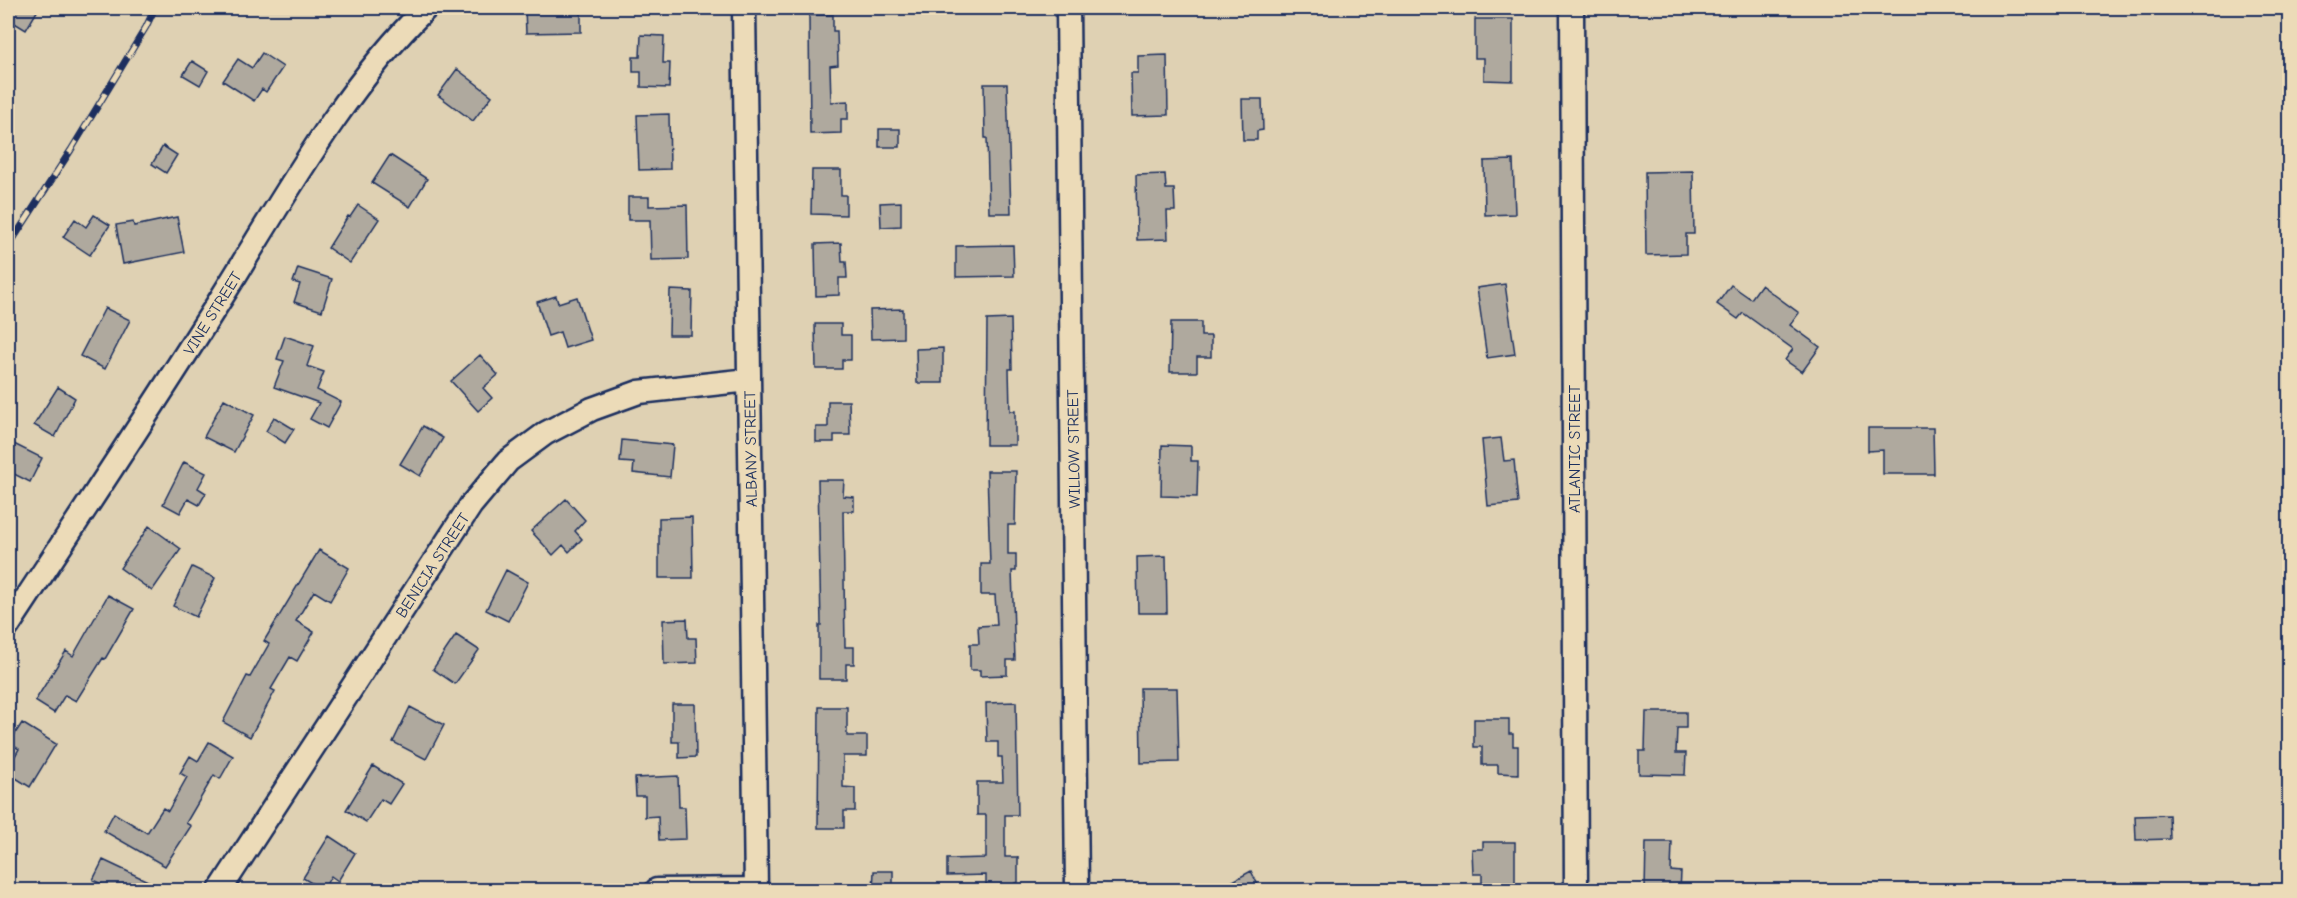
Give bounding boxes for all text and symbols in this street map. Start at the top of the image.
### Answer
street label: VINE STREET [180,268,246,358]
street label: ATLANTIC STREET [1566,384,1584,513]
street label: WILLOW STREET [1064,389,1084,509]
street label: ALBANY STREET [741,390,761,507]
street label: BENICIA STREET [392,509,474,621]

